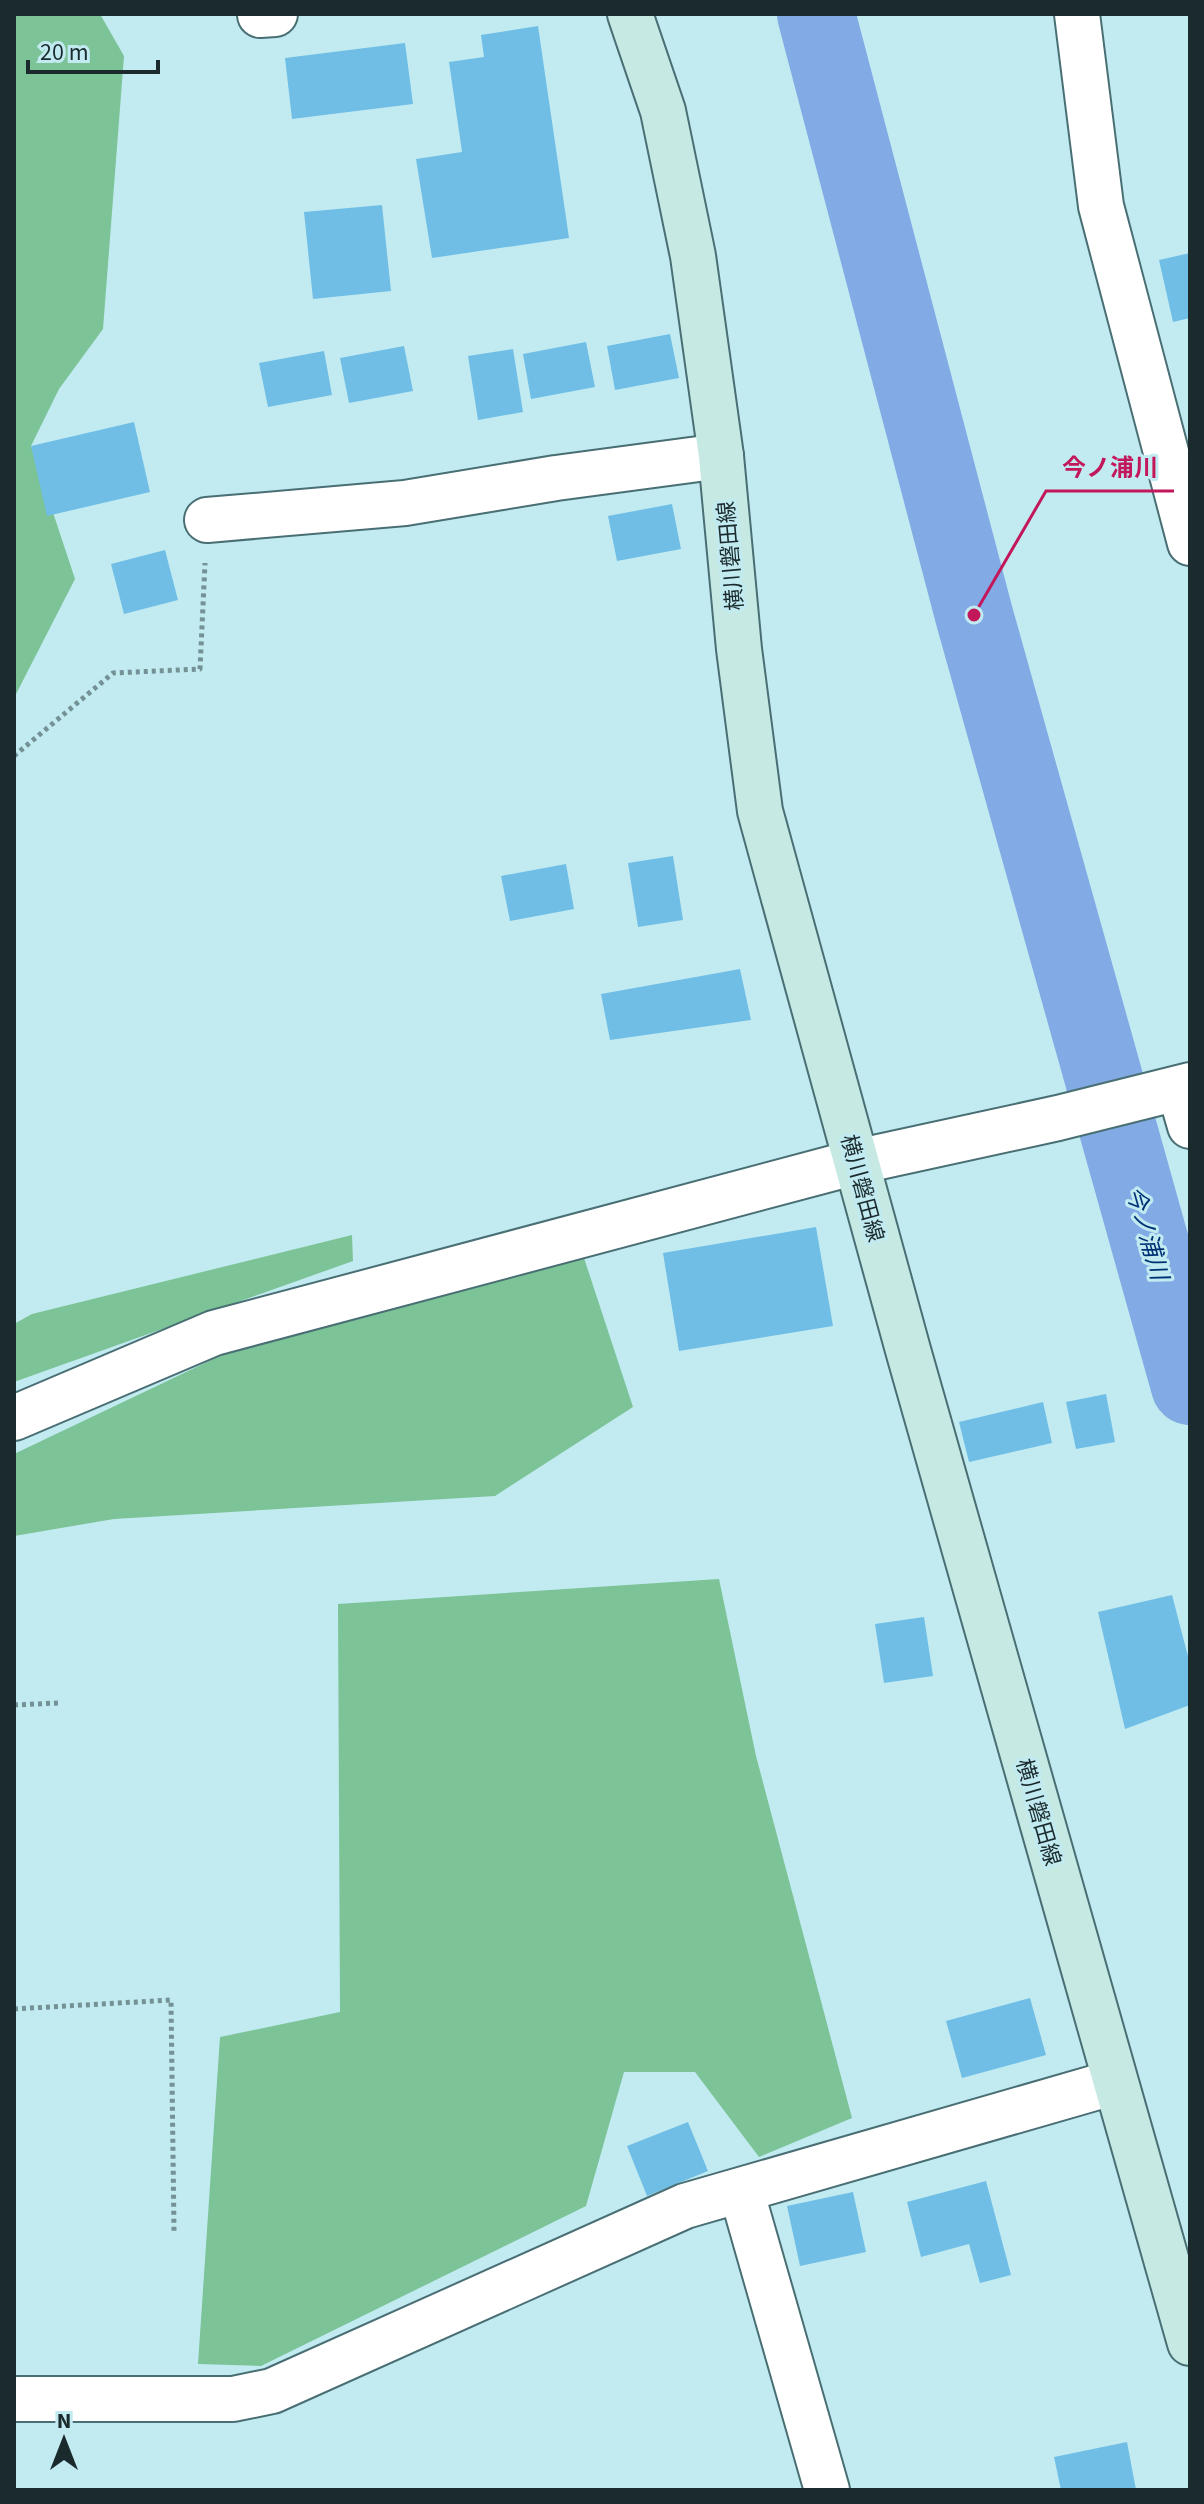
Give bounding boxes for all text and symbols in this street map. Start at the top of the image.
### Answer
scale bar [28,24,158,74]
text: 20 m [40,35,89,70]
callout: 今ノ浦川 [1046,443,1174,491]
text: 今ノ浦川 [1062,451,1158,486]
street label: 横川磐田線 [710,500,752,612]
street label: 横川磐田線 [832,1131,892,1246]
water label: 今ノ浦川 [1116,1182,1177,1287]
street label: 横川磐田線 [1007,1755,1069,1870]
north arrow [24,2400,104,2480]
text: N [57,2405,71,2437]

